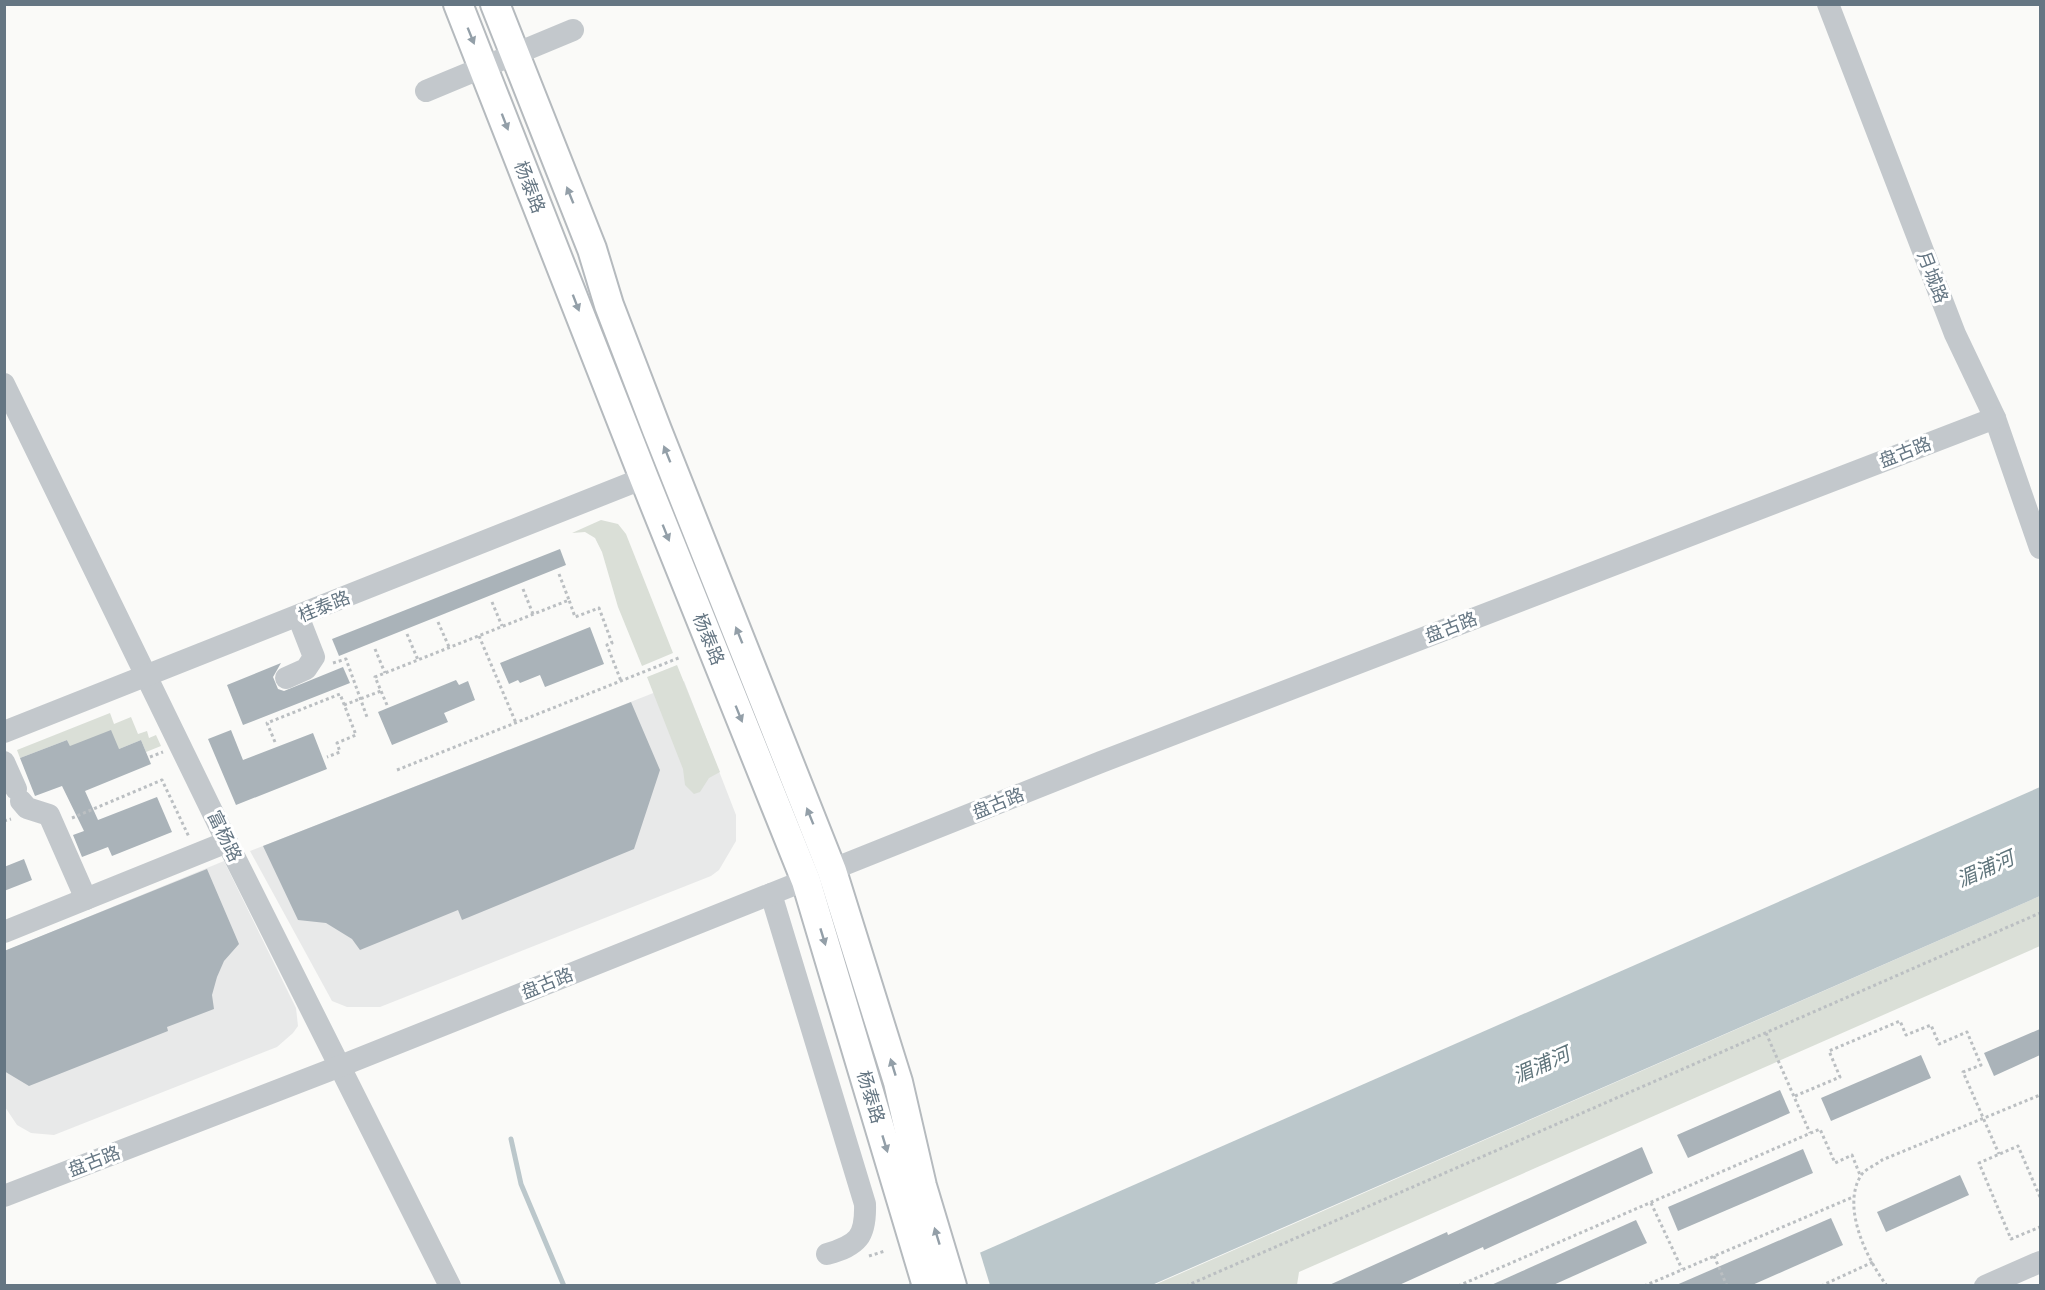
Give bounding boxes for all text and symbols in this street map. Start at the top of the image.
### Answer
one-way arrow [467,27,476,45]
one-way arrow [500,113,510,131]
street label: 杨泰路 [511,158,549,216]
one-way arrow [565,185,575,203]
street label: 月城路 [1914,248,1952,306]
one-way arrow [571,295,581,313]
street label: 盘古路 [1876,433,1934,471]
one-way arrow [662,444,672,462]
one-way arrow [661,524,671,542]
street label: 桂泰路 [295,586,353,626]
street label: 盘古路 [1422,608,1480,646]
street label: 杨泰路 [689,610,729,668]
one-way arrow [734,626,743,644]
one-way arrow [734,705,744,723]
street label: 盘古路 [969,783,1027,823]
street label: 富杨路 [204,807,246,865]
one-way arrow [805,807,815,825]
water label: 湄浦河 [1953,844,2021,892]
one-way arrow [819,928,828,946]
street label: 盘古路 [518,963,576,1003]
water label: 湄浦河 [1509,1040,1577,1088]
one-way arrow [888,1058,897,1076]
street label: 杨泰路 [853,1068,889,1126]
one-way arrow [881,1135,890,1153]
street label: 盘古路 [65,1142,123,1180]
one-way arrow [932,1226,941,1244]

